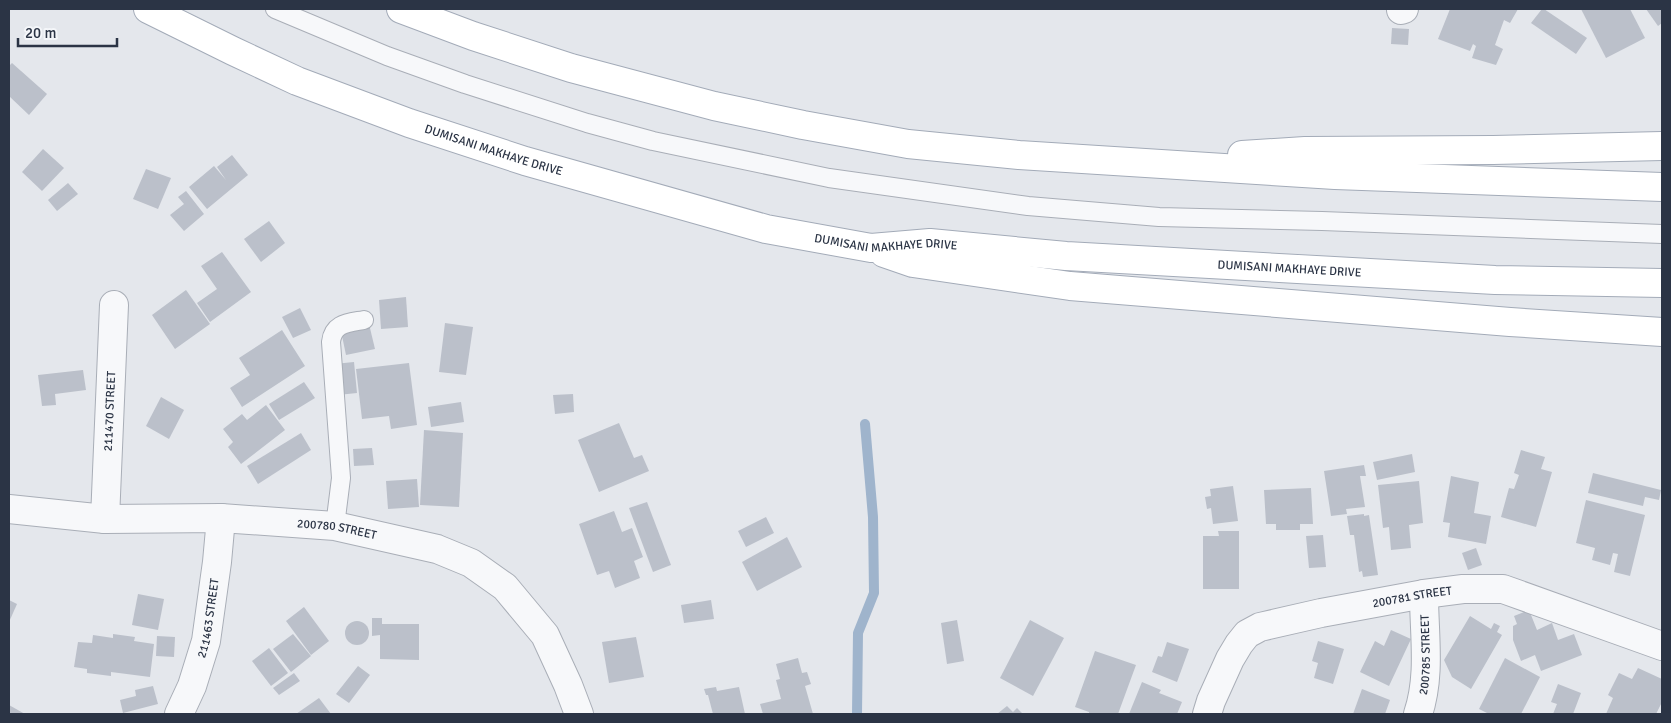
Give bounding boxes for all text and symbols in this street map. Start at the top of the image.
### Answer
scale bar [18,15,116,47]
text: 20 m [25,24,56,42]
street label: DUMISANI MAKHAYE DRIVE [423,121,565,179]
street label: DUMISANI MAKHAYE DRIVE [813,230,958,255]
street label: DUMISANI MAKHAYE DRIVE [1217,257,1362,280]
street label: 211470 STREET [100,370,119,452]
street label: 200780 STREET [296,516,378,543]
street label: 211463 STREET [194,577,222,660]
street label: 200781 STREET [1371,583,1453,611]
street label: 200785 STREET [1416,614,1433,696]

